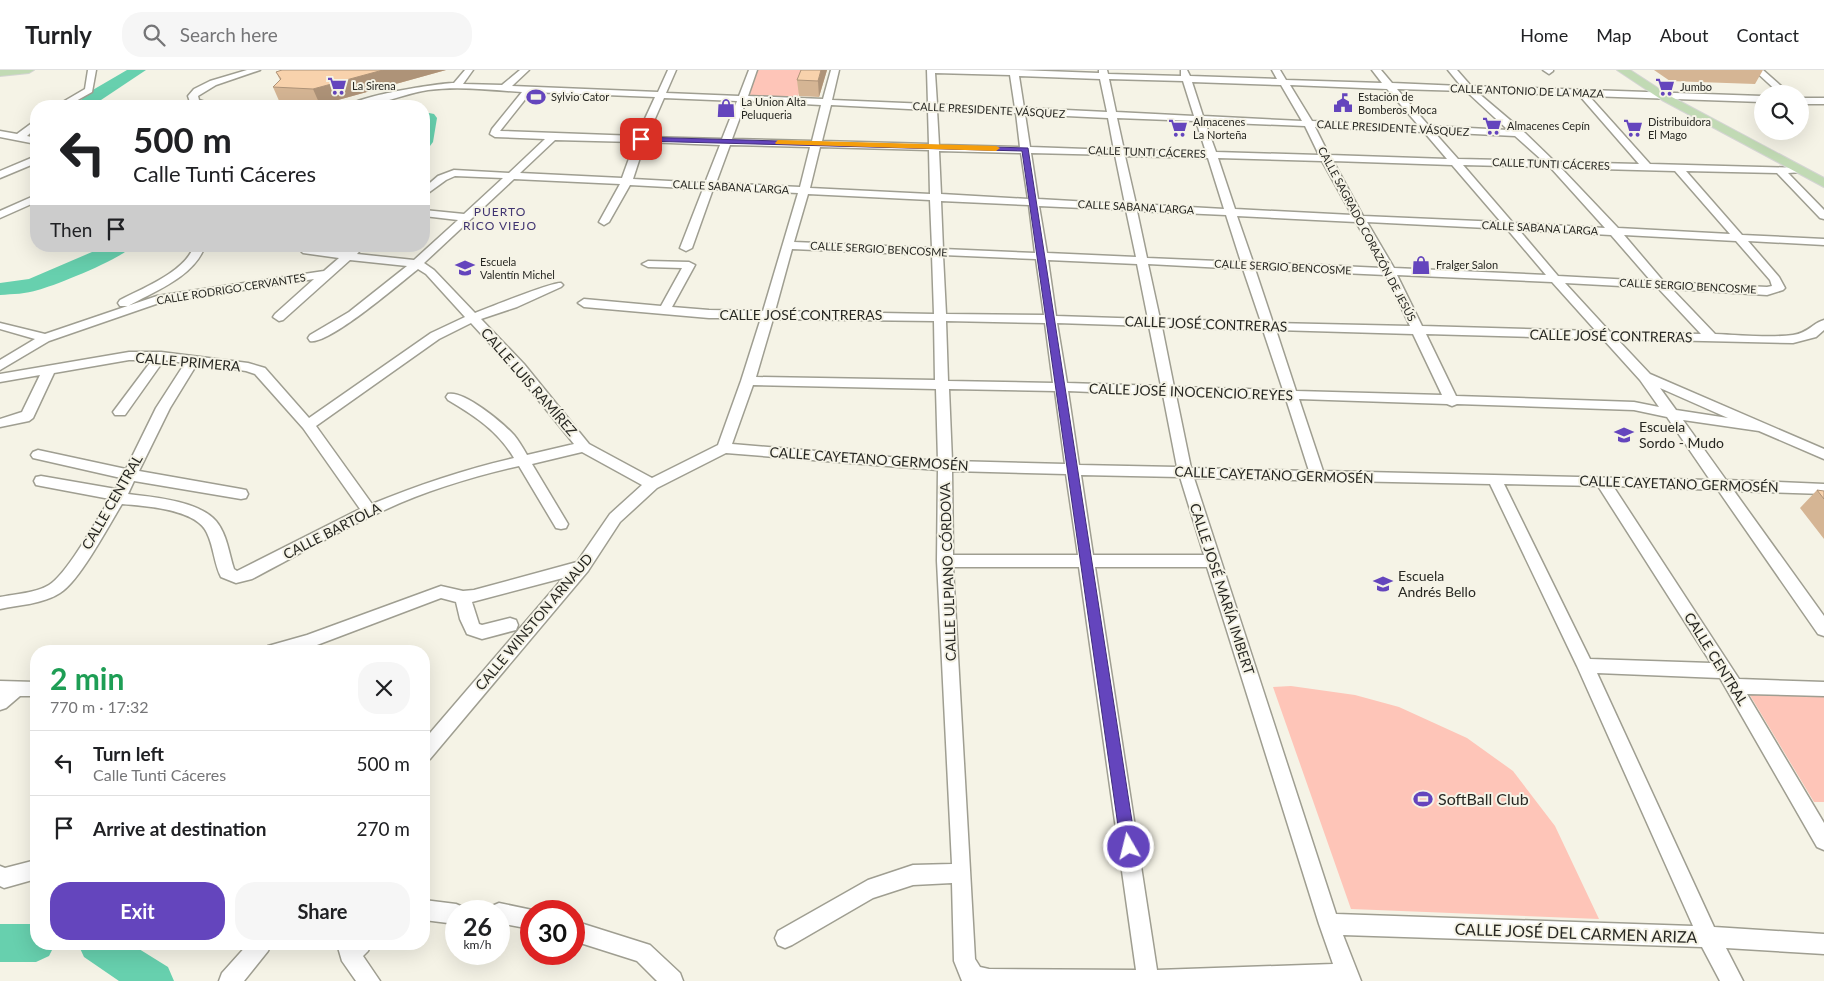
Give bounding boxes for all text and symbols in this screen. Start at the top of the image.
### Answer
search box [122,12,472,57]
text: Turnly [25,20,92,49]
icon: search [140,21,168,49]
text: Search here [180,23,278,46]
text: Home [1520,24,1568,46]
text: Map [1596,24,1632,46]
text: About [1660,24,1709,46]
text: Contact [1737,24,1799,46]
supermarket icon: La Sirena [326,75,348,97]
supermarket icon: Jumbo [1654,76,1676,98]
place label: La Sirena [352,79,396,92]
place label: Jumbo [1680,80,1712,93]
street label: CALLE ANTONIO DE LA MAZA [1450,81,1605,100]
map controls [1754,85,1809,140]
button: search [1754,85,1809,140]
sports icon: Sylvio Cator [525,86,547,108]
place label: Sylvio Cator [551,90,609,103]
place label: Estación de Bomberos Moca [1358,90,1437,116]
public building icon: Estación de Bomberos Moca [1332,92,1354,114]
place label: La Union Alta Peluqueria [741,95,806,121]
shop icon: La Union Alta Peluqueria [715,97,737,119]
street label: CALLE PRESIDENTE VÁSQUEZ [912,99,1066,120]
place label: Almacenes La Norteña [1193,115,1247,141]
supermarket icon: Almacenes Cepín [1481,115,1503,137]
place label: Distribuidora El Mago [1648,115,1711,141]
supermarket icon: Almacenes La Norteña [1167,117,1189,139]
street label: CALLE PRESIDENTE VÁSQUEZ [1316,117,1470,138]
supermarket icon: Distribuidora El Mago [1622,117,1644,139]
text: 500 m [133,118,232,160]
pin [620,118,662,160]
place label: Almacenes Cepín [1507,119,1590,132]
icon: left [50,120,115,185]
icon: arrive [627,125,655,153]
street label: CALLE TUNTI CÁCERES [1088,143,1206,160]
street label: CALLE SAGRADO CORAZÓN DE JESÚS [1316,144,1419,323]
street label: CALLE TUNTI CÁCERES [1492,155,1610,172]
text: Calle Tunti Cáceres [133,160,316,187]
street label: CALLE SABANA LARGA [672,177,790,196]
street label: CALLE SABANA LARGA [1077,197,1195,216]
district label: PUERTO RICO VIEJO [463,204,537,233]
icon: arrive [102,215,130,243]
text: Then [50,218,92,241]
street label: CALLE SABANA LARGA [1481,218,1599,237]
street label: CALLE SERGIO BENCOSME [810,238,948,259]
shop icon: Fralger Salon [1410,254,1432,276]
place label: Escuela Valentín Michel [480,255,555,281]
street label: CALLE SERGIO BENCOSME [1214,256,1352,277]
school or university icon: Escuela Valentín Michel [454,257,476,279]
place label: Fralger Salon [1436,258,1498,271]
street label: CALLE RODRIGO CERVANTES [155,270,306,307]
street label: CALLE SERGIO BENCOSME [1619,275,1757,296]
street label: CALLE JOSÉ CONTRERAS [720,306,882,323]
street label: CALLE JOSÉ CONTRERAS [1124,312,1288,335]
street label: CALLE LUIS RAMÍREZ [478,324,581,439]
street label: CALLE JOSÉ CONTRERAS [1529,326,1693,345]
street label: CALLE PRIMERA [135,348,242,375]
street label: CALLE JOSÉ INOCENCIO REYES [1089,379,1293,404]
place label: Escuela Sordo - Mudo [1639,418,1724,451]
school or university icon: Escuela Sordo - Mudo [1613,424,1635,446]
street label: CALLE CAYETANO GERMOSÉN [769,443,969,474]
street label: CALLE CENTRAL [78,451,146,552]
street label: CALLE CAYETANO GERMOSÉN [1174,463,1374,486]
street label: CALLE CAYETANO GERMOSÉN [1579,472,1779,495]
street label: CALLE ULPIANO CÓRDOVA [936,482,959,662]
street label: CALLE BARTOLA [280,498,384,563]
street label: CALLE JOSÉ MARÍA IMBERT [1187,501,1259,677]
street label: CALLE WINSTON ARNAUD [471,550,596,694]
place label: Escuela Andrés Bello [1398,567,1476,600]
school or university icon: Escuela Andrés Bello [1372,573,1394,595]
street label: CALLE CENTRAL [1681,609,1752,708]
text: 2 min [50,660,124,696]
button: close [358,662,410,714]
text: 770 m · 17:32 [50,697,149,716]
text: Turn left [93,742,164,765]
icon: left [50,749,78,777]
text: 500 m [356,752,410,775]
text: Calle Tunti Cáceres [93,765,226,784]
sports icon: SoftBall Club [1412,788,1434,810]
place label: SoftBall Club [1438,789,1529,808]
icon: arrive [50,814,78,842]
text: Arrive at destination [93,817,266,840]
text: 270 m [356,817,410,840]
position arrow [1102,820,1154,872]
button: Exit [50,882,225,940]
button: Share [235,882,410,940]
speed limit sign: 30 [520,900,585,965]
text: 26 [463,911,492,941]
street label: CALLE JOSÉ DEL CARMEN ARIZA [1454,919,1698,946]
text: km/h [463,937,492,952]

